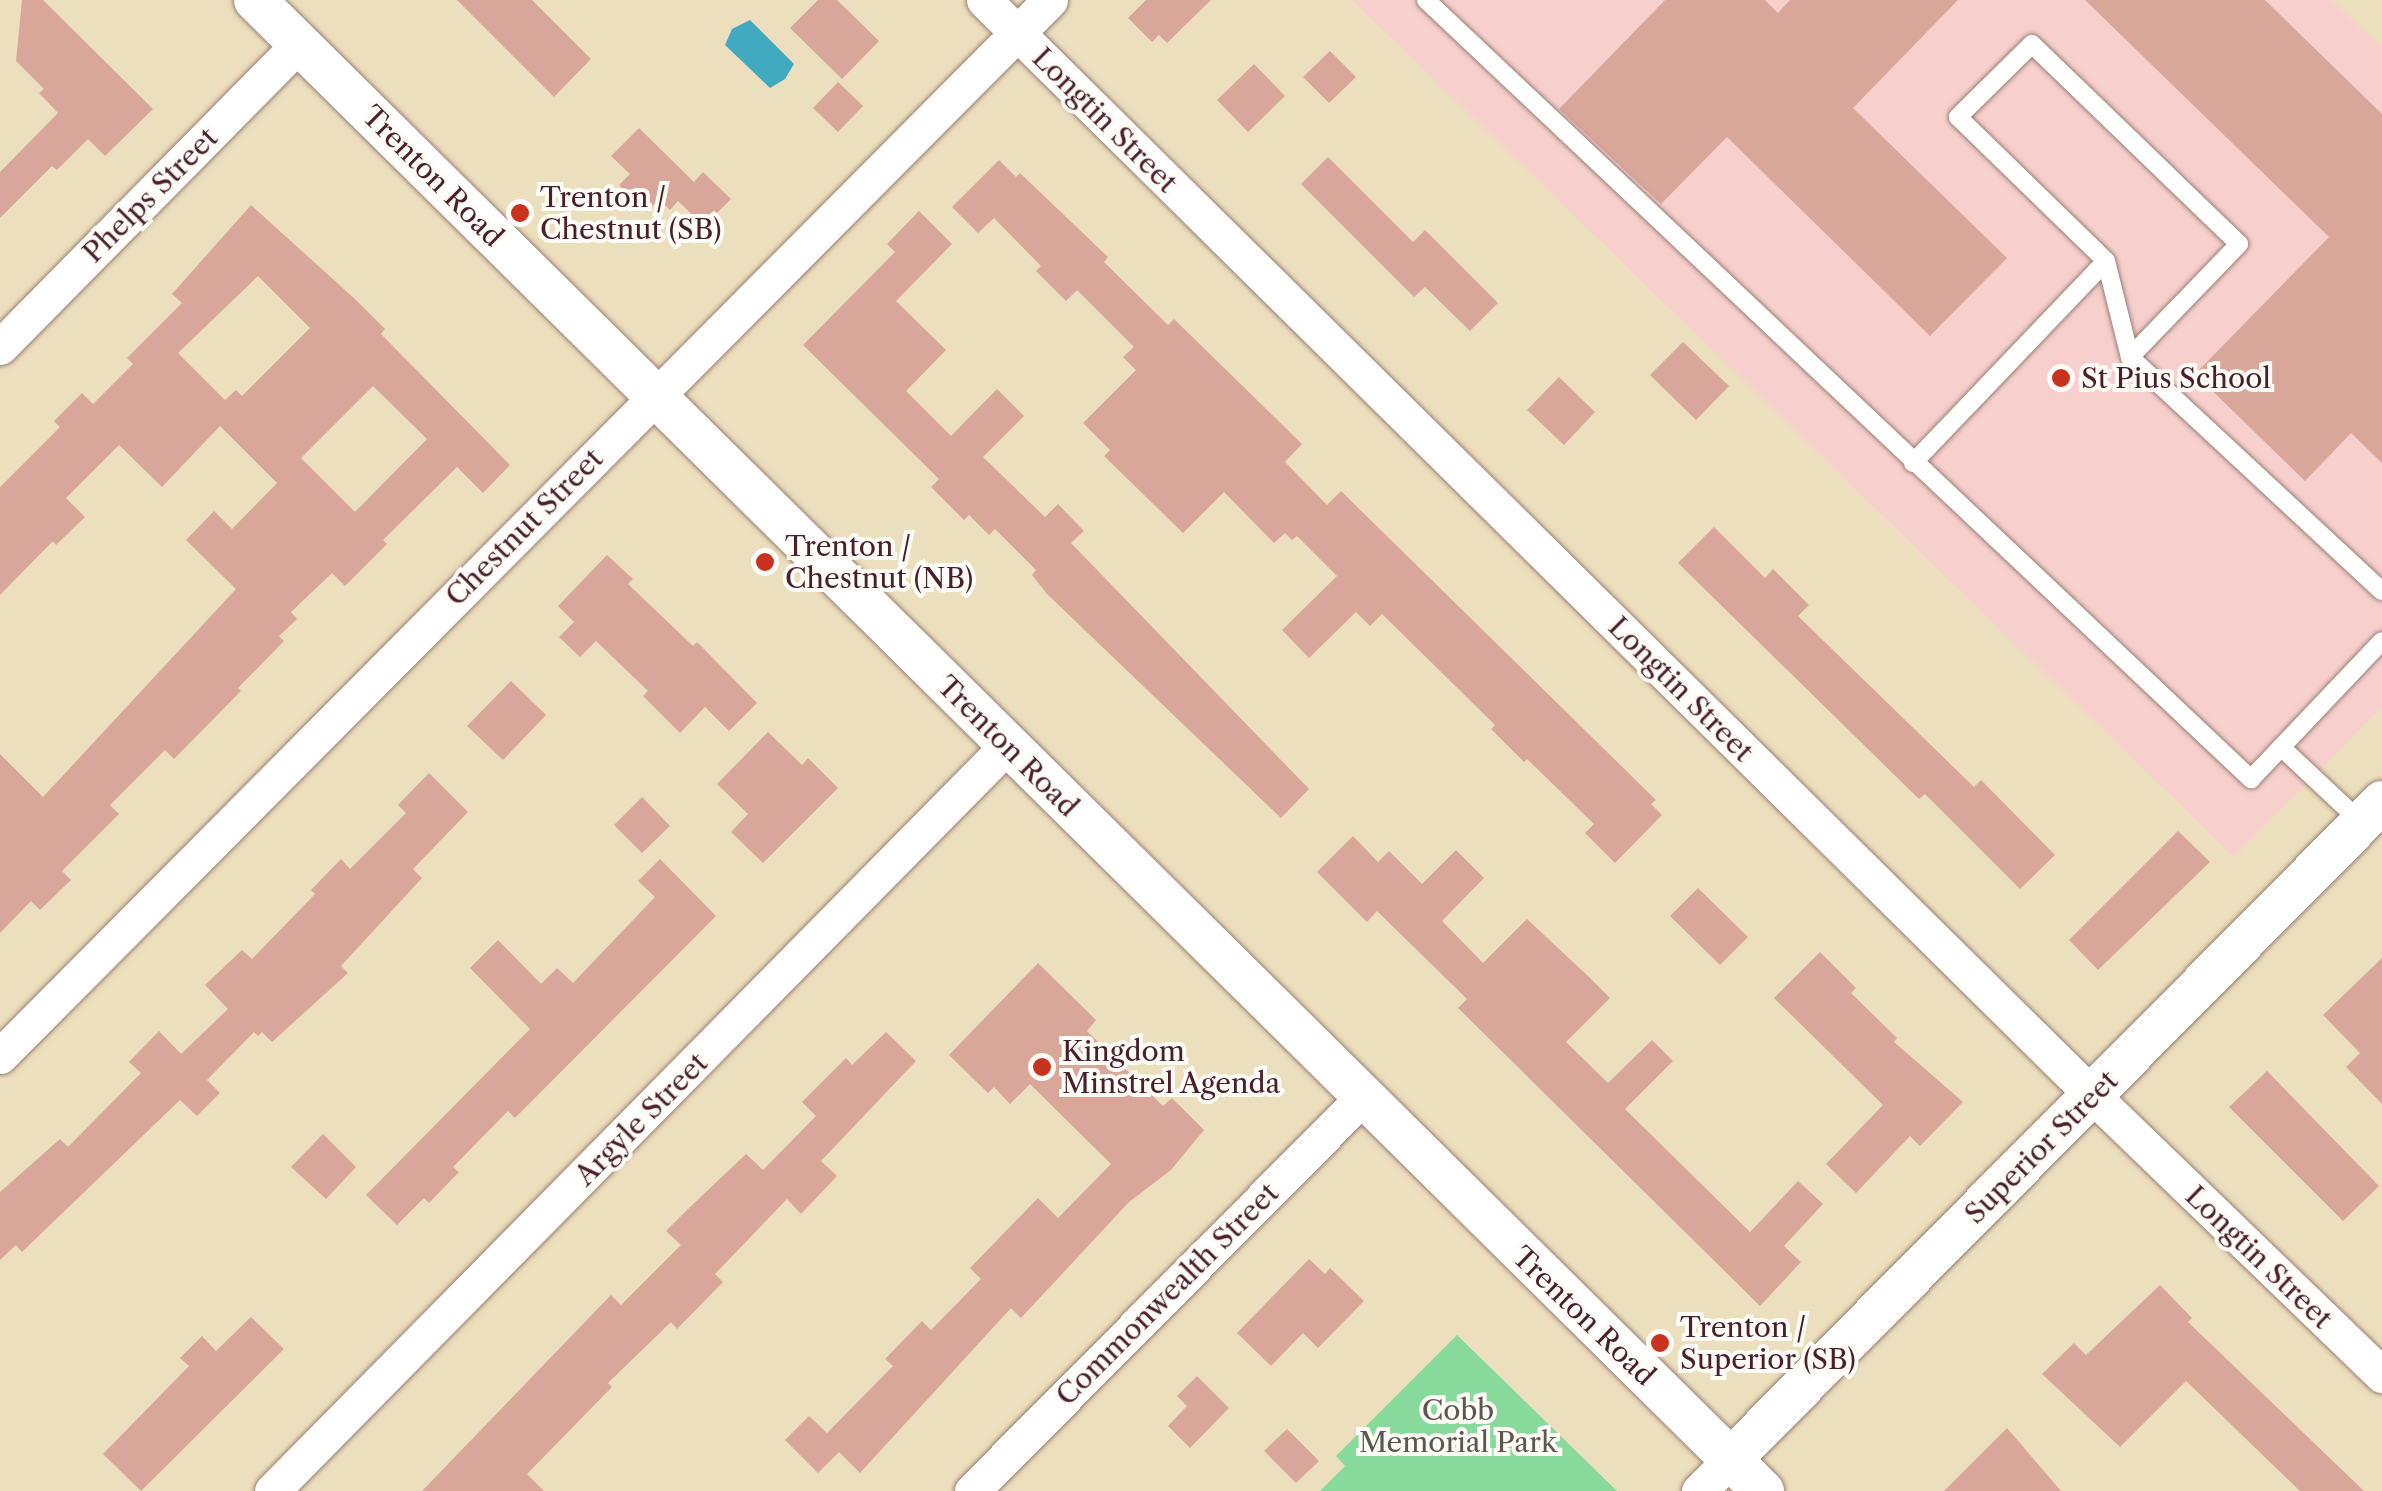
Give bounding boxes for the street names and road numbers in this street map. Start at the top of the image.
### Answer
street label: Longtin Street [1026,41,1184,199]
street label: Trenton Road [356,99,510,253]
street label: Phelps Street [76,121,224,269]
street label: Chestnut Street [439,442,609,612]
street label: Longtin Street [1602,610,1760,768]
street label: Trenton Road [931,669,1085,823]
street label: Argyle Street [568,1046,714,1192]
street label: Superior Street [1957,1063,2125,1231]
street label: Commonwealth Street [1049,1176,1285,1412]
street label: Longtin Street [2179,1179,2339,1335]
street label: Trenton Road [1506,1240,1662,1392]

